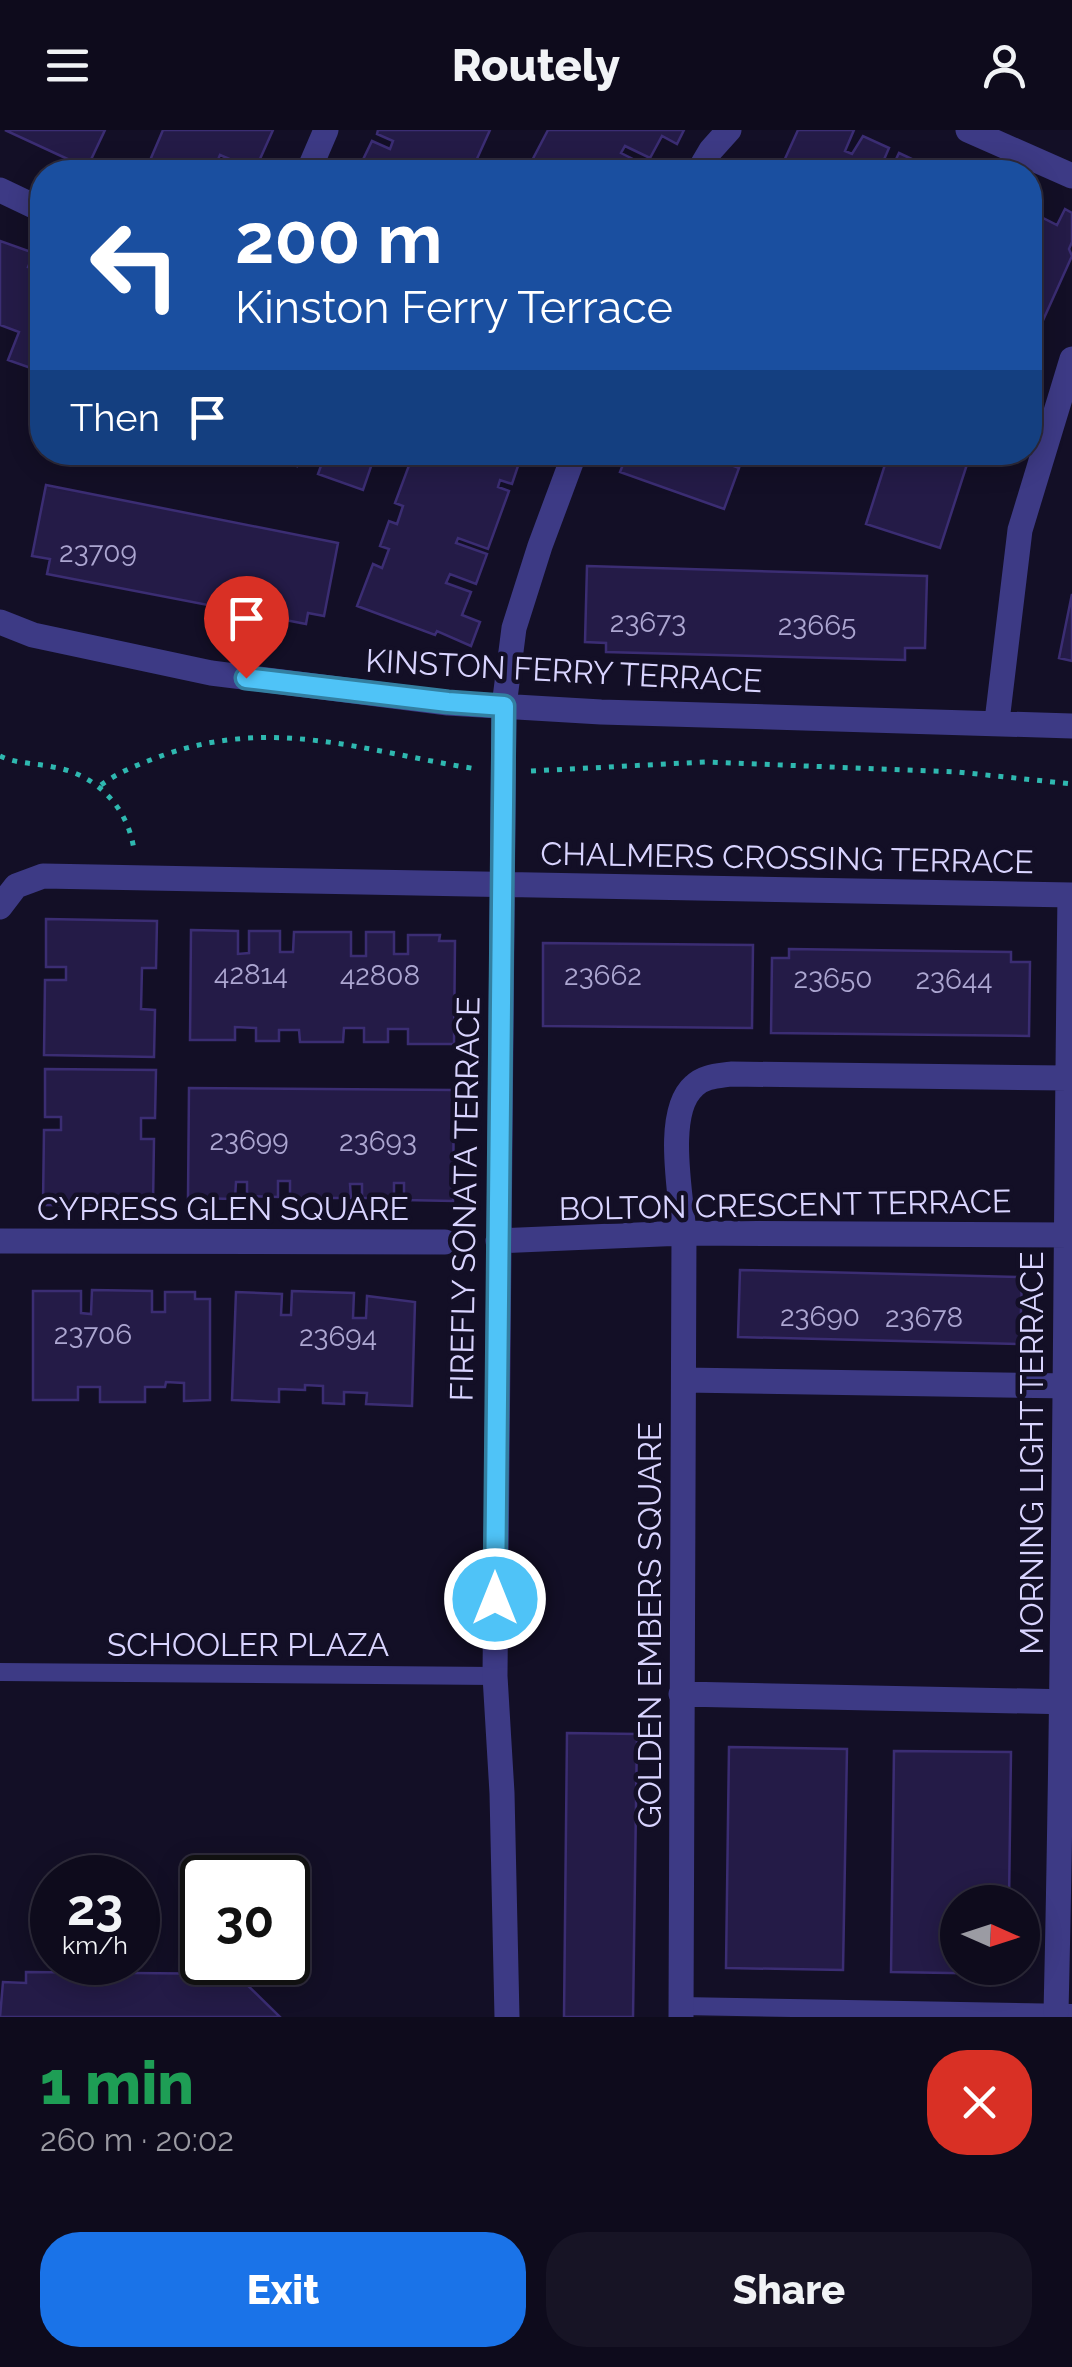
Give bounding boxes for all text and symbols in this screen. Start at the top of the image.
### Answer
icon: menu [40,38,95,93]
icon: person [977,38,1032,93]
text: Routely [452,39,620,92]
text: 200 m [235,197,442,279]
icon: left [70,200,200,330]
text: Kinston Ferry Terrace [235,281,673,334]
icon: arrive [180,390,235,445]
text: Then [70,395,160,440]
house number: 23709 [59,536,137,569]
pin [204,576,289,679]
icon: arrive [219,591,274,646]
house number: 23673 [610,606,686,639]
house number: 23665 [778,609,856,642]
street label: KINSTON FERRY TERRACE [365,642,763,699]
street label: CHALMERS CROSSING TERRACE [540,835,1034,880]
house number: 42814 [214,958,288,991]
house number: 42808 [340,959,420,992]
house number: 23662 [564,959,642,992]
house number: 23650 [794,962,872,995]
house number: 23644 [915,963,993,996]
street label: FIREFLY SONATA TERRACE [442,996,487,1402]
house number: 23699 [209,1124,289,1157]
house number: 23693 [339,1125,417,1158]
street label: BOLTON CRESCENT TERRACE [558,1182,1012,1227]
street label: CYPRESS GLEN SQUARE [37,1190,409,1227]
street label: MORNING LIGHT TERRACE [1013,1251,1050,1655]
house number: 23690 [780,1300,860,1333]
house number: 23678 [885,1301,963,1334]
house number: 23706 [54,1318,132,1351]
house number: 23694 [299,1320,377,1353]
street label: GOLDEN EMBERS SQUARE [631,1422,668,1828]
position arrow [443,1547,547,1651]
street label: SCHOOLER PLAZA [107,1626,389,1663]
speed limit sign: 30 [180,1855,310,1985]
text: 23 [67,1878,123,1937]
north arrow [940,1885,1040,1985]
map controls [940,1885,1040,1985]
text: km/h [62,1930,128,1960]
text: 1 min [40,2048,194,2118]
button: close [927,2050,1032,2155]
text: 260 m · 20:02 [40,2121,234,2158]
button: Exit [40,2232,526,2347]
button: Share [546,2232,1032,2347]

